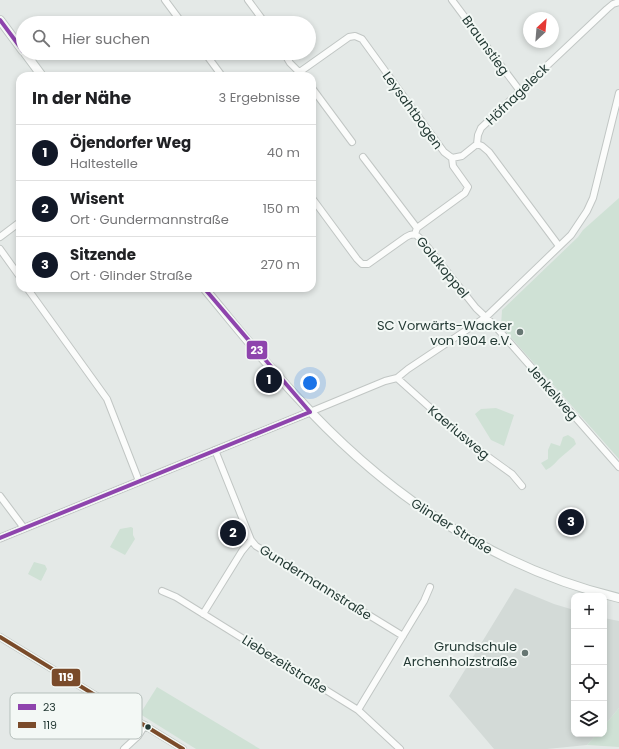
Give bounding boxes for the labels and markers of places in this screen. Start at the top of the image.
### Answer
place label: SC Vorwärts-Wacker von 1904 e.V. [377,316,512,350]
marker: SC Vorwärts-Wacker von 1904 e.V. [515,327,525,337]
pin: 1 [256,365,282,395]
pin: 3 [558,507,584,537]
pin: 2 [220,518,246,548]
place label: Grundschule Archenholzstraße [403,637,517,671]
marker: Grundschule Archenholzstraße [520,648,530,658]
unlabelled marker [143,722,153,732]

